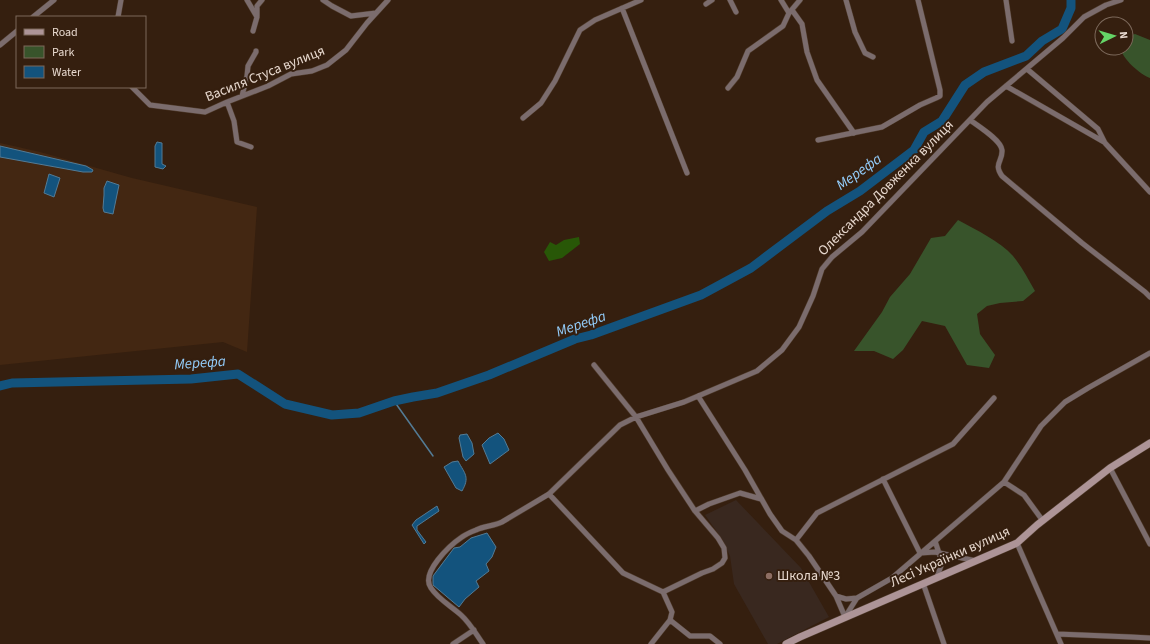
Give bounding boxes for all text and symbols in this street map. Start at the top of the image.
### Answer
legend [16,16,146,88]
north arrow [1094,16,1134,56]
text: Road [52,24,78,41]
text: N [1116,31,1131,39]
street label: Василя Стуса вулиця [202,41,328,107]
text: Park [52,44,74,61]
text: Water [52,64,82,81]
street label: Олександра Довженка вулиця [814,116,958,260]
water label: Мерефа [832,149,886,195]
water label: Мерефа [553,306,609,342]
water label: Мерефа [174,351,226,375]
street label: Лесі Українки вулиця [887,522,1013,592]
place label: Школа №3 [777,566,840,586]
marker: Школа №3 [764,571,774,581]

